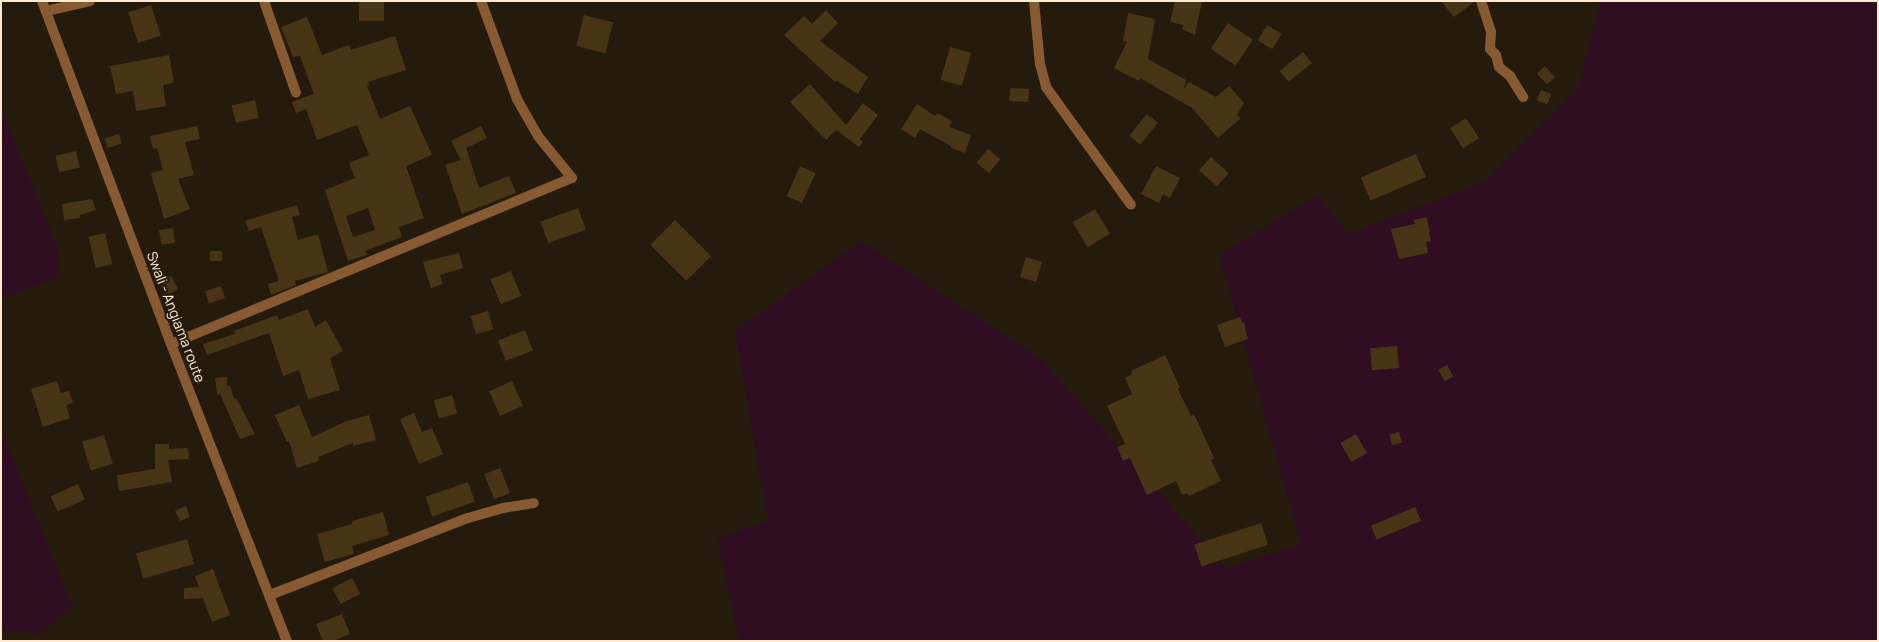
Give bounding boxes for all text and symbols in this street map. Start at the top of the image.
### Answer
street label: Swali - Angiama route [143,249,209,385]

